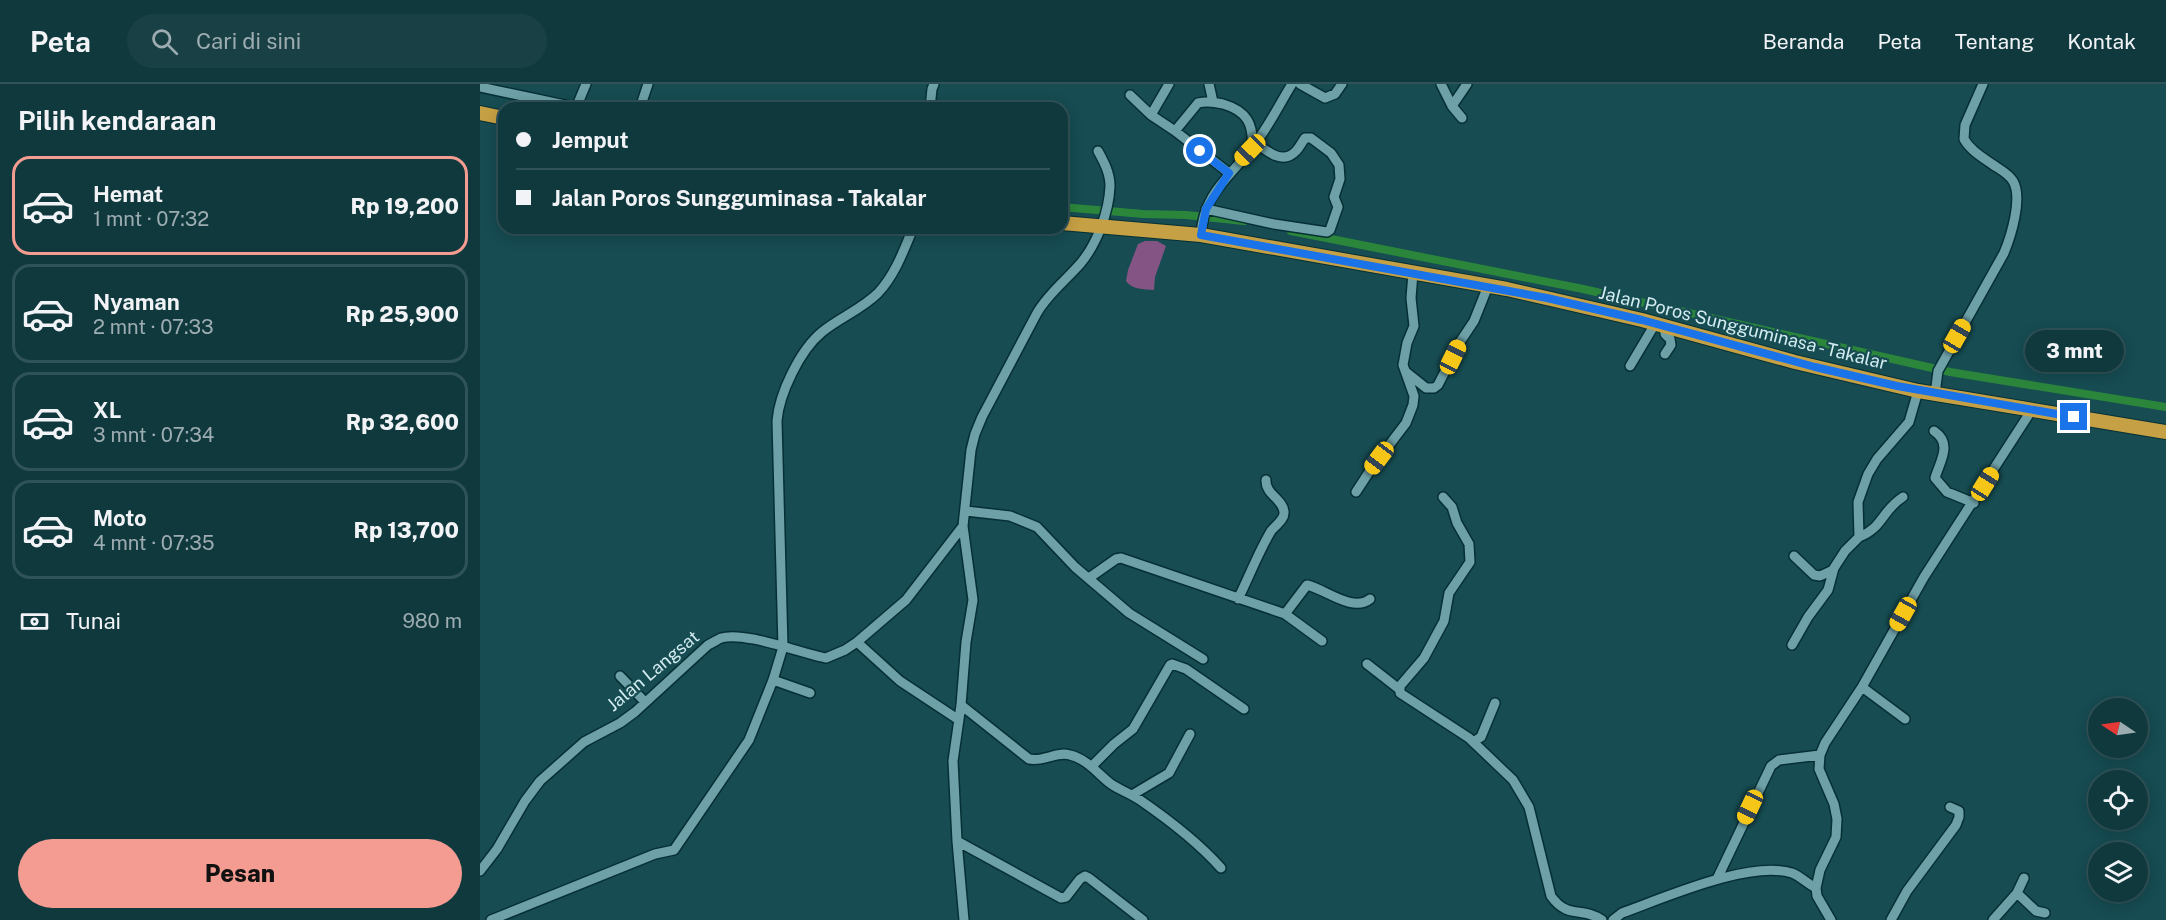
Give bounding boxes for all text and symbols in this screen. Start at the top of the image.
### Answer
search box [127,14,547,68]
text: Peta [30,25,91,58]
icon: search [148,25,181,58]
text: Cari di sini [196,28,301,54]
text: Beranda [1763,29,1844,54]
text: Peta [1877,29,1922,54]
text: Tentang [1955,29,2034,54]
text: Kontak [2067,29,2136,54]
text: Pilih kendaraan [18,104,217,136]
text: Jemput [552,127,629,153]
car [1231,131,1269,169]
route start [1186,137,1213,164]
icon: car [21,179,75,233]
text: Hemat [93,181,163,207]
text: Jalan Poros Sungguminasa - Takalar [552,185,926,211]
text: Rp 19,200 [351,193,459,219]
text: 1 mnt · 07:32 [93,207,209,231]
street label: Jalan Poros Sungguminasa - Takalar [1597,281,1889,374]
icon: car [21,287,75,341]
text: Nyaman [93,289,180,315]
text: Rp 25,900 [346,301,459,327]
text: 2 mnt · 07:33 [93,315,214,339]
car [1940,316,1974,356]
callout: 3 mnt [2024,330,2124,372]
car [1437,337,1469,377]
text: 3 mnt [2046,339,2103,363]
icon: car [21,395,75,449]
text: XL [93,397,121,423]
route end [2060,403,2087,430]
text: Rp 32,600 [346,409,459,435]
text: 3 mnt · 07:34 [93,423,214,447]
car [1361,438,1397,478]
car [1968,464,2002,504]
icon: car [21,503,75,557]
text: Moto [93,505,147,531]
text: Rp 13,700 [353,517,459,543]
text: 4 mnt · 07:35 [93,531,215,555]
car [1886,594,1920,634]
icon: cash [18,605,51,638]
text: Tunai [66,608,121,634]
text: 980 m [402,609,462,633]
street label: Jalan Langsat [602,626,703,715]
north arrow [2088,698,2148,758]
map controls [2088,698,2148,902]
button: locate [2088,770,2148,830]
car [1734,787,1766,827]
button: Pesan [18,839,462,908]
button: layers [2088,842,2148,902]

